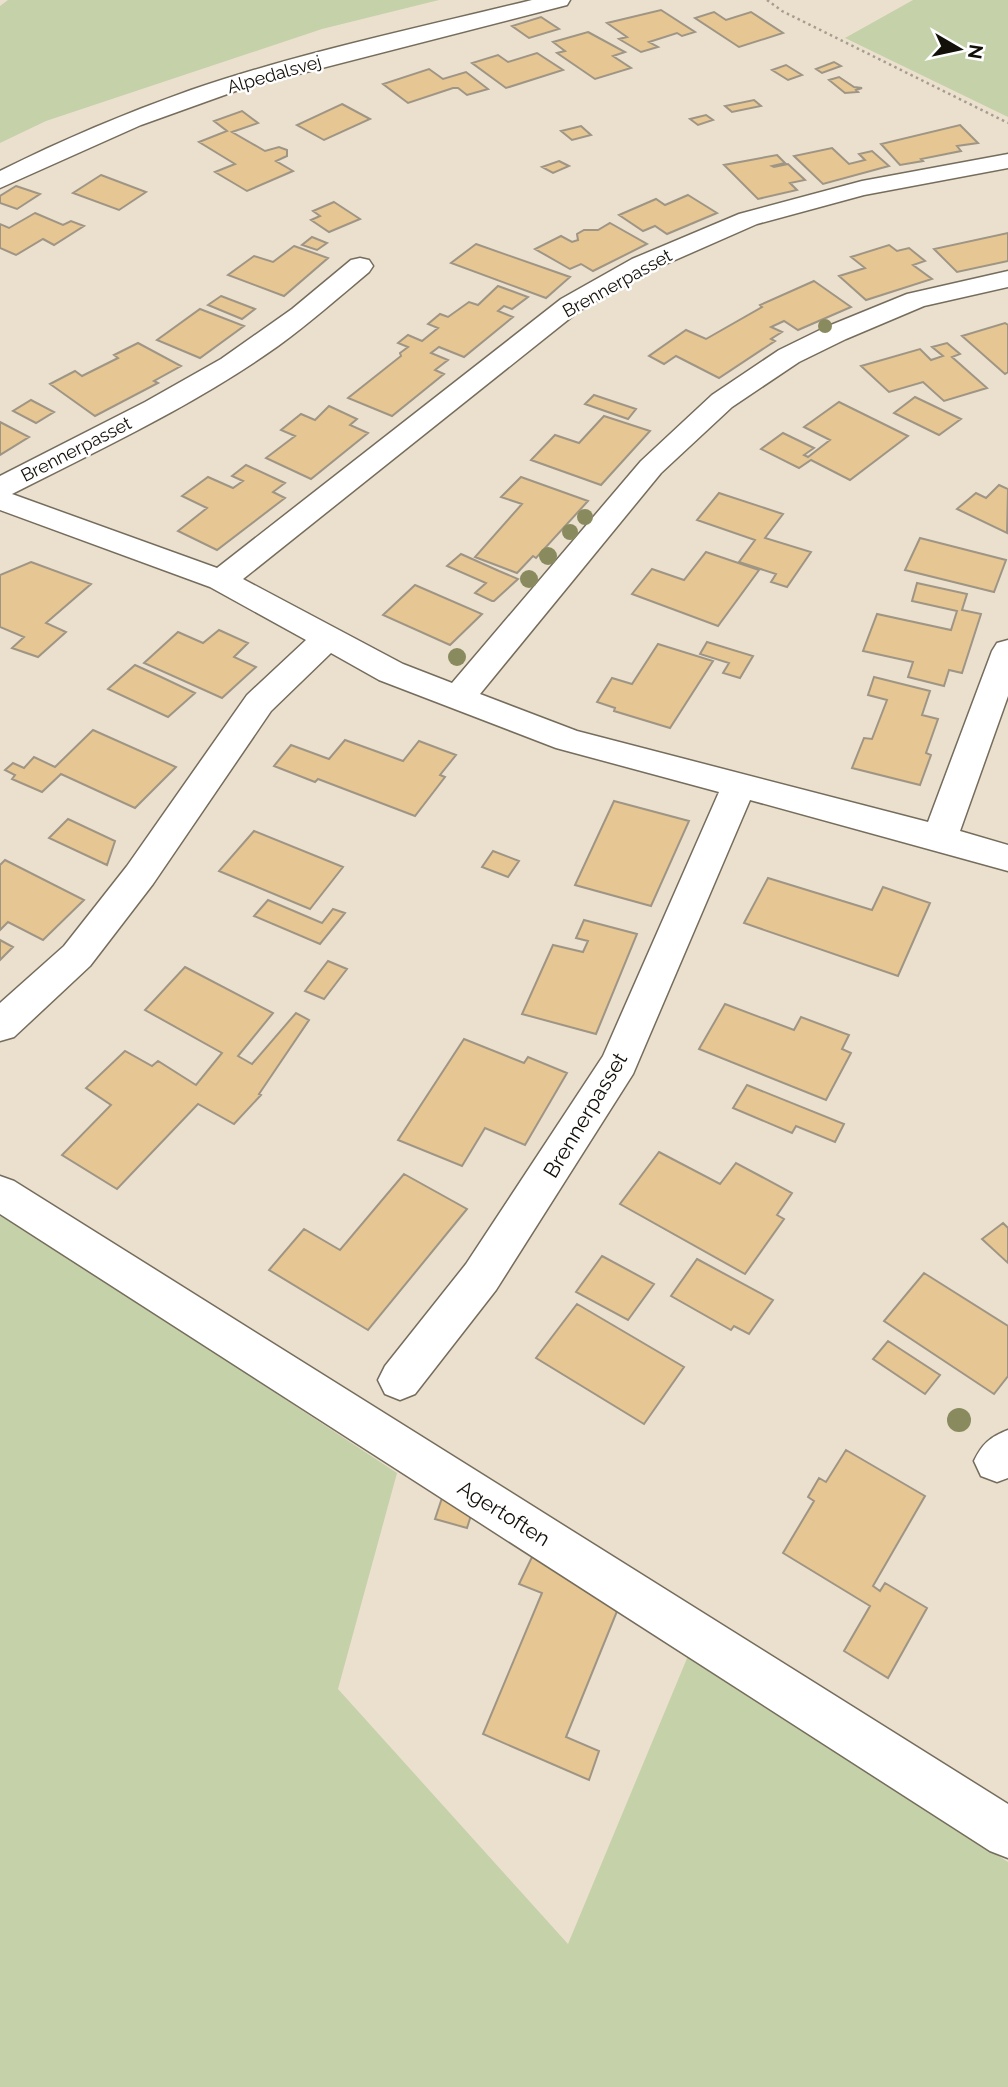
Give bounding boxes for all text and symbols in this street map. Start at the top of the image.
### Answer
north arrow [924,14,994,84]
text: N [964,43,988,61]
street label: Alpedalsvej [224,51,324,97]
street label: Brennerpasset [559,244,675,322]
street label: Brennerpasset [17,412,135,486]
street label: Brennerpasset [538,1048,632,1182]
street label: Agertoften [453,1475,555,1551]

